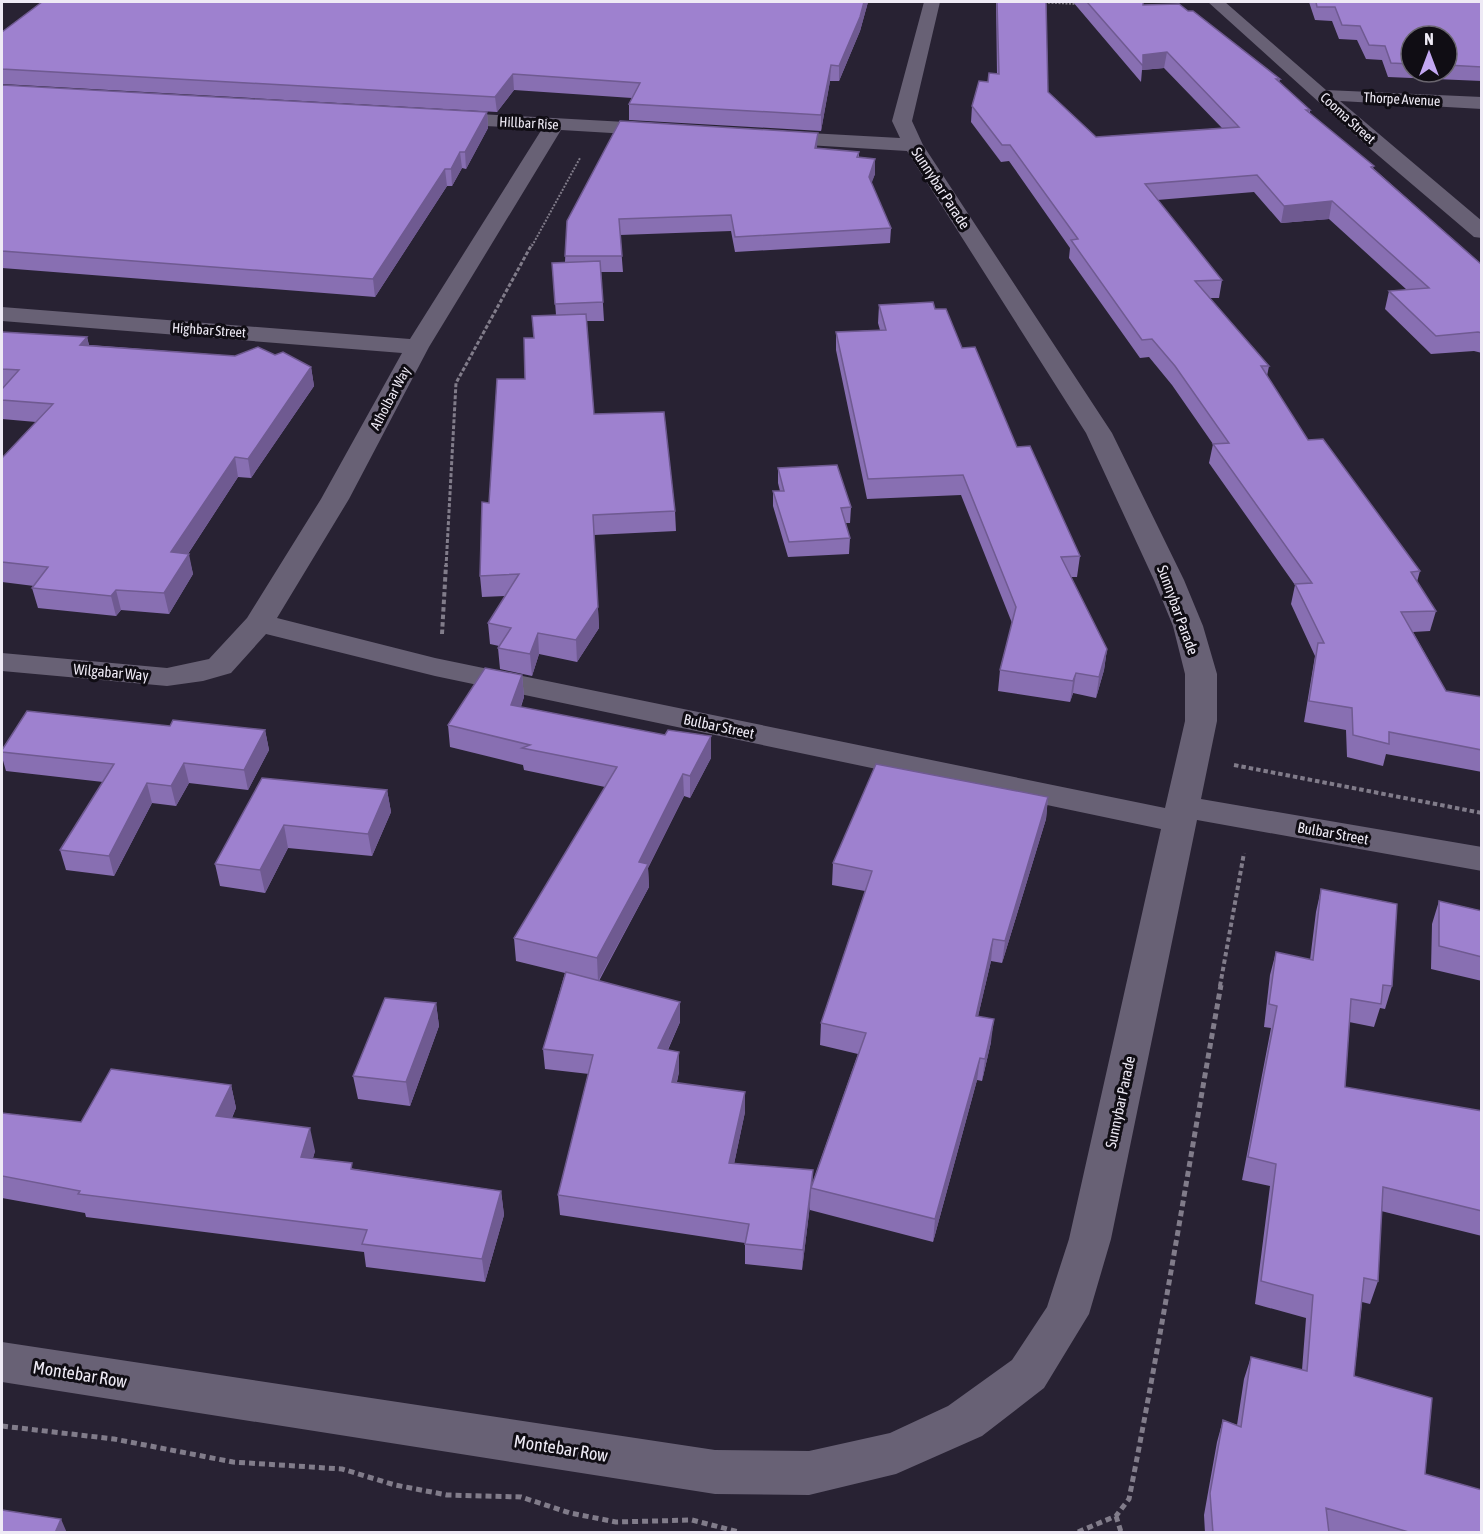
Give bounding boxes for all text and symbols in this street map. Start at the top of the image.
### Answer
north arrow [1399,24,1459,84]
text: N [1424,30,1434,48]
street label: Cooma Street [1317,89,1379,147]
street label: Thorpe Avenue [1363,89,1441,109]
street label: Hillbar Rise [499,113,559,133]
street label: Sunnybar Parade [908,144,974,232]
street label: Highbar Street [171,319,247,341]
street label: Atholbar Way [367,364,413,432]
street label: Sunnybar Parade [1154,563,1202,657]
street label: Wilgabar Way [73,660,149,684]
street label: Bulbar Street [682,710,756,742]
street label: Bulbar Street [1296,818,1370,848]
street label: Sunnybar Parade [1102,1054,1138,1150]
street label: Montebar Row [31,1356,129,1392]
street label: Montebar Row [512,1430,610,1466]

